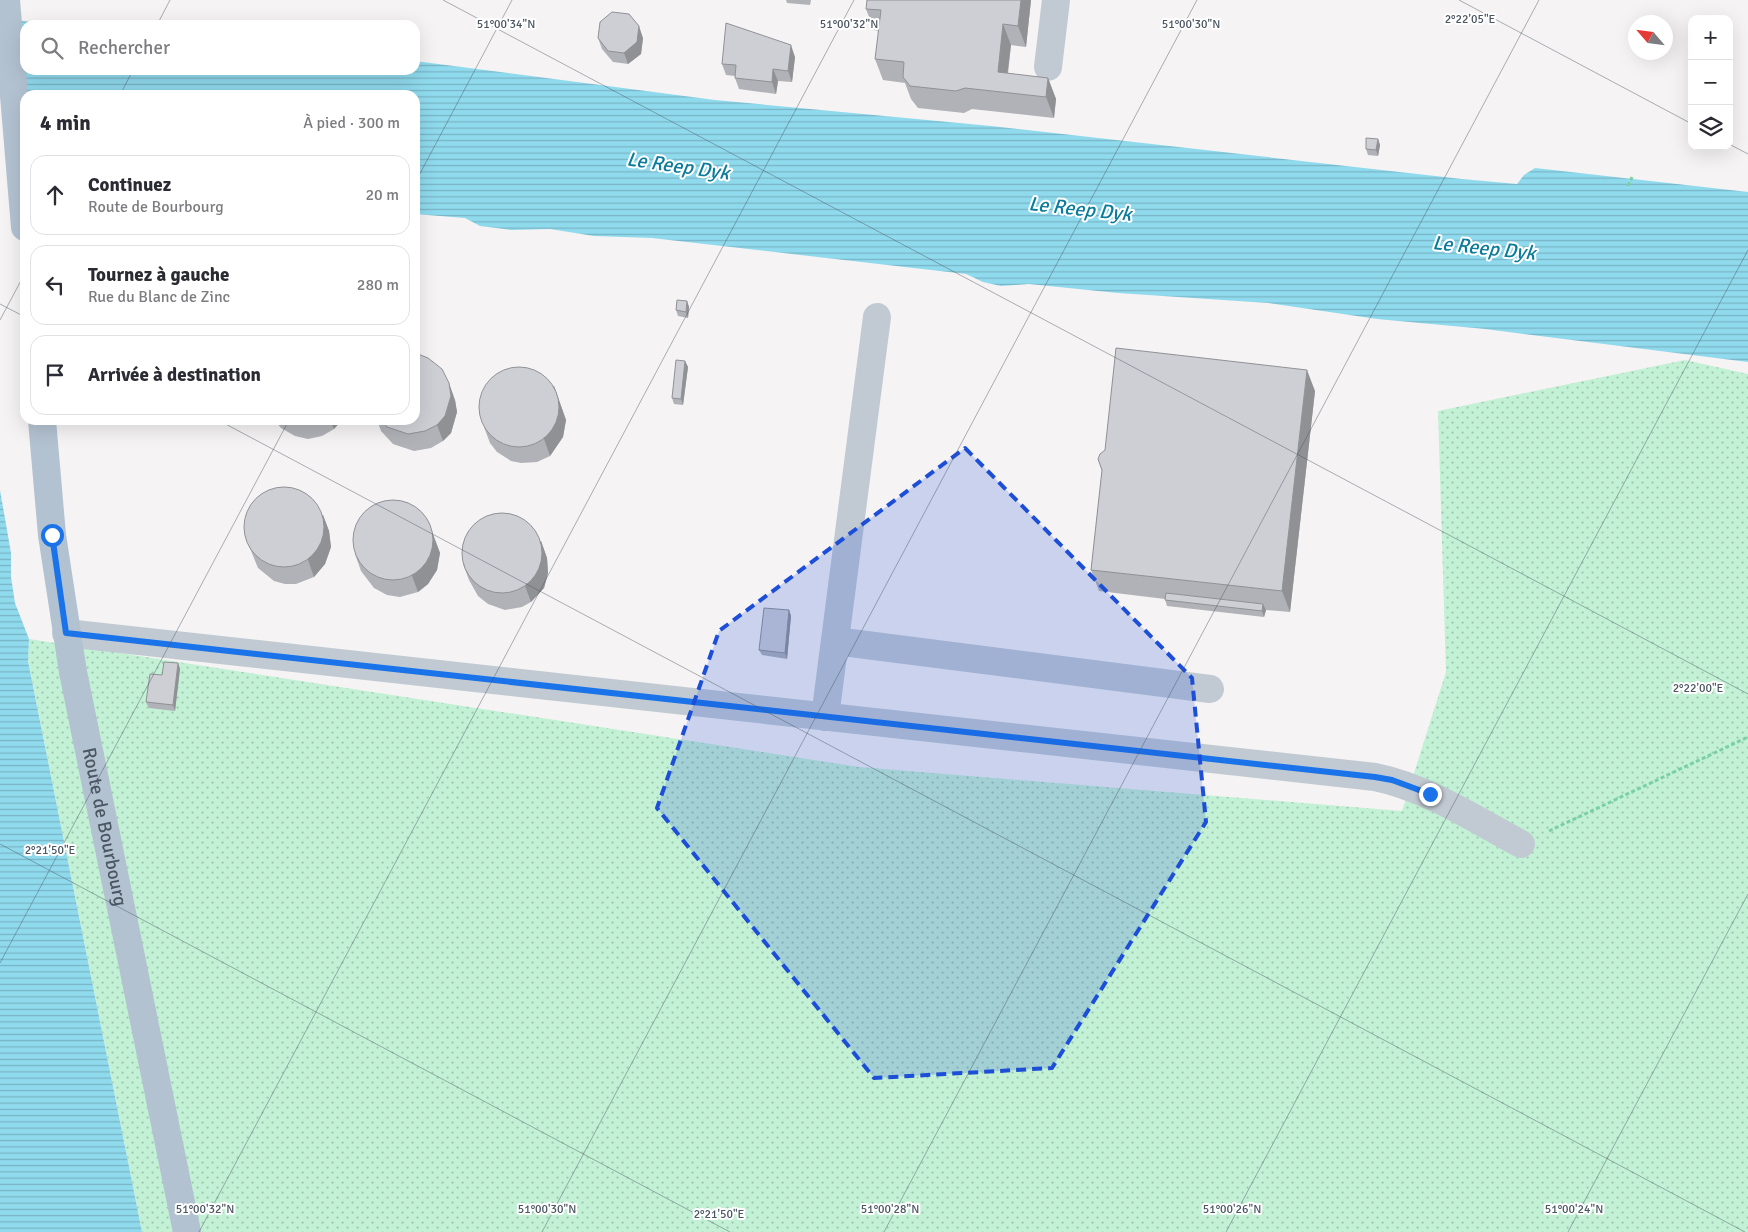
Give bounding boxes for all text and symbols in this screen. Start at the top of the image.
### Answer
text: 2°22'05"E [1445,12,1496,27]
north arrow [1628,15,1673,60]
map controls [1688,15,1733,150]
button: + [1688,15,1733,60]
text: 51°00'34"N [477,17,535,32]
text: 51°00'32"N [820,17,878,32]
text: 51°00'30"N [1162,17,1220,32]
search box [20,20,420,75]
icon: search [38,34,66,62]
text: Rechercher [78,36,170,60]
button: − [1688,60,1733,105]
button: layers [1688,105,1733,150]
text: 4 min [40,110,91,136]
text: À pied · 300 m [303,113,400,133]
water label: Le Reep Dyk [625,146,733,186]
text: Continuez [88,173,171,197]
icon: ahead [41,181,69,209]
text: 20 m [365,185,399,205]
water label: Le Reep Dyk [1027,191,1135,227]
text: Route de Bourbourg [88,197,224,217]
water label: Le Reep Dyk [1431,230,1539,266]
text: Tournez à gauche [88,263,229,287]
icon: left [41,271,69,299]
text: 280 m [357,275,399,295]
text: Rue du Blanc de Zinc [88,287,230,307]
icon: arrive [41,361,69,389]
text: Arrivée à destination [88,363,261,387]
route start [41,524,64,547]
text: 2°22'00"E [1673,681,1724,696]
street label: Route de Bourbourg [77,745,132,908]
route end [1419,783,1442,806]
text: 2°21'50"E [25,843,76,858]
text: 51°00'32"N [176,1202,234,1217]
text: 51°00'30"N [518,1202,576,1217]
text: 51°00'28"N [861,1202,919,1217]
text: 51°00'26"N [1203,1202,1261,1217]
text: 51°00'24"N [1545,1202,1603,1217]
text: 2°21'50"E [694,1207,745,1222]

